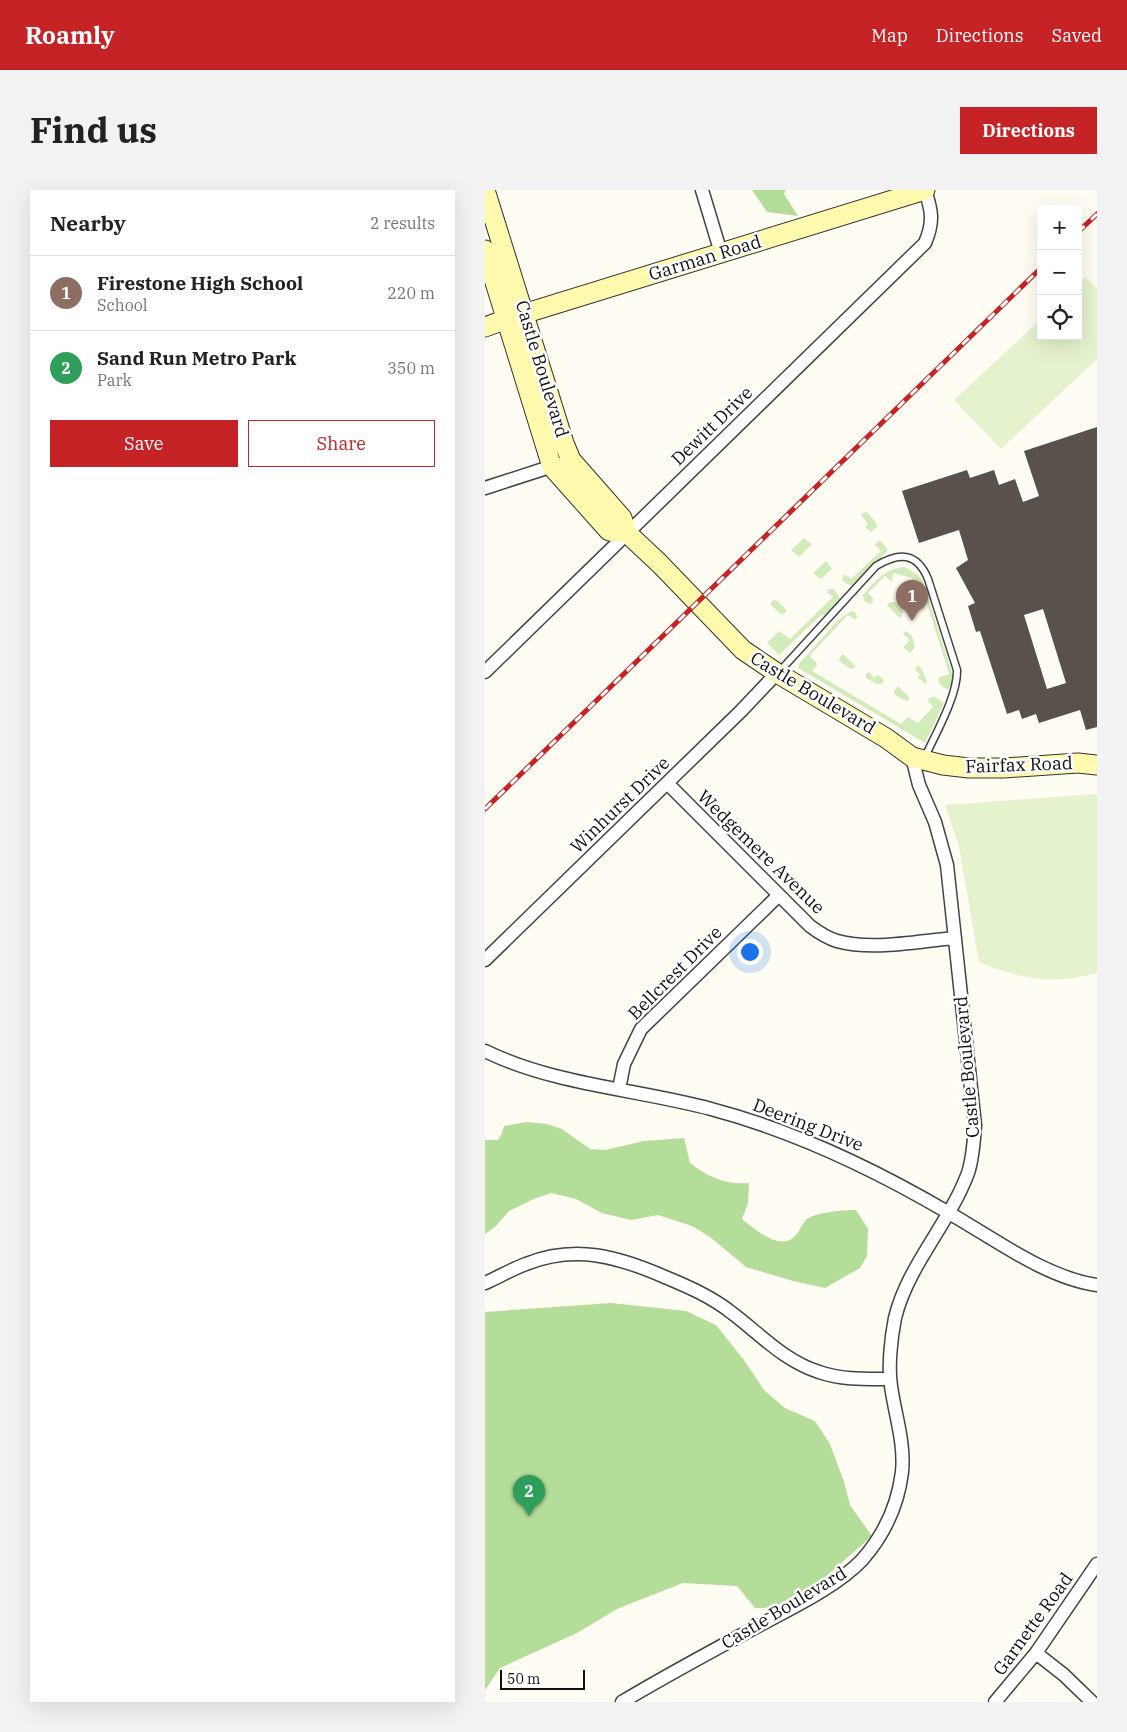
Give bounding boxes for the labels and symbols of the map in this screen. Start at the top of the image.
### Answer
street label: Garman Road [646,229,764,286]
street label: Castle Boulevard [511,298,574,440]
street label: Dewitt Drive [666,381,757,470]
pin: 1 [896,580,928,621]
street label: Castle Boulevard [746,646,880,739]
street label: Winhurst Drive [565,751,674,858]
street label: Fairfax Road [965,751,1073,778]
street label: Wedgemere Avenue [693,785,830,918]
street label: Bellcrest Drive [623,921,727,1025]
your location [737,939,763,965]
street label: Castle Boulevard [949,995,984,1139]
street label: Deering Drive [750,1093,867,1156]
pin: 2 [513,1475,545,1516]
street label: Castle Boulevard [717,1561,851,1654]
street label: Garnette Road [988,1568,1078,1680]
scale bar [500,1667,585,1690]

